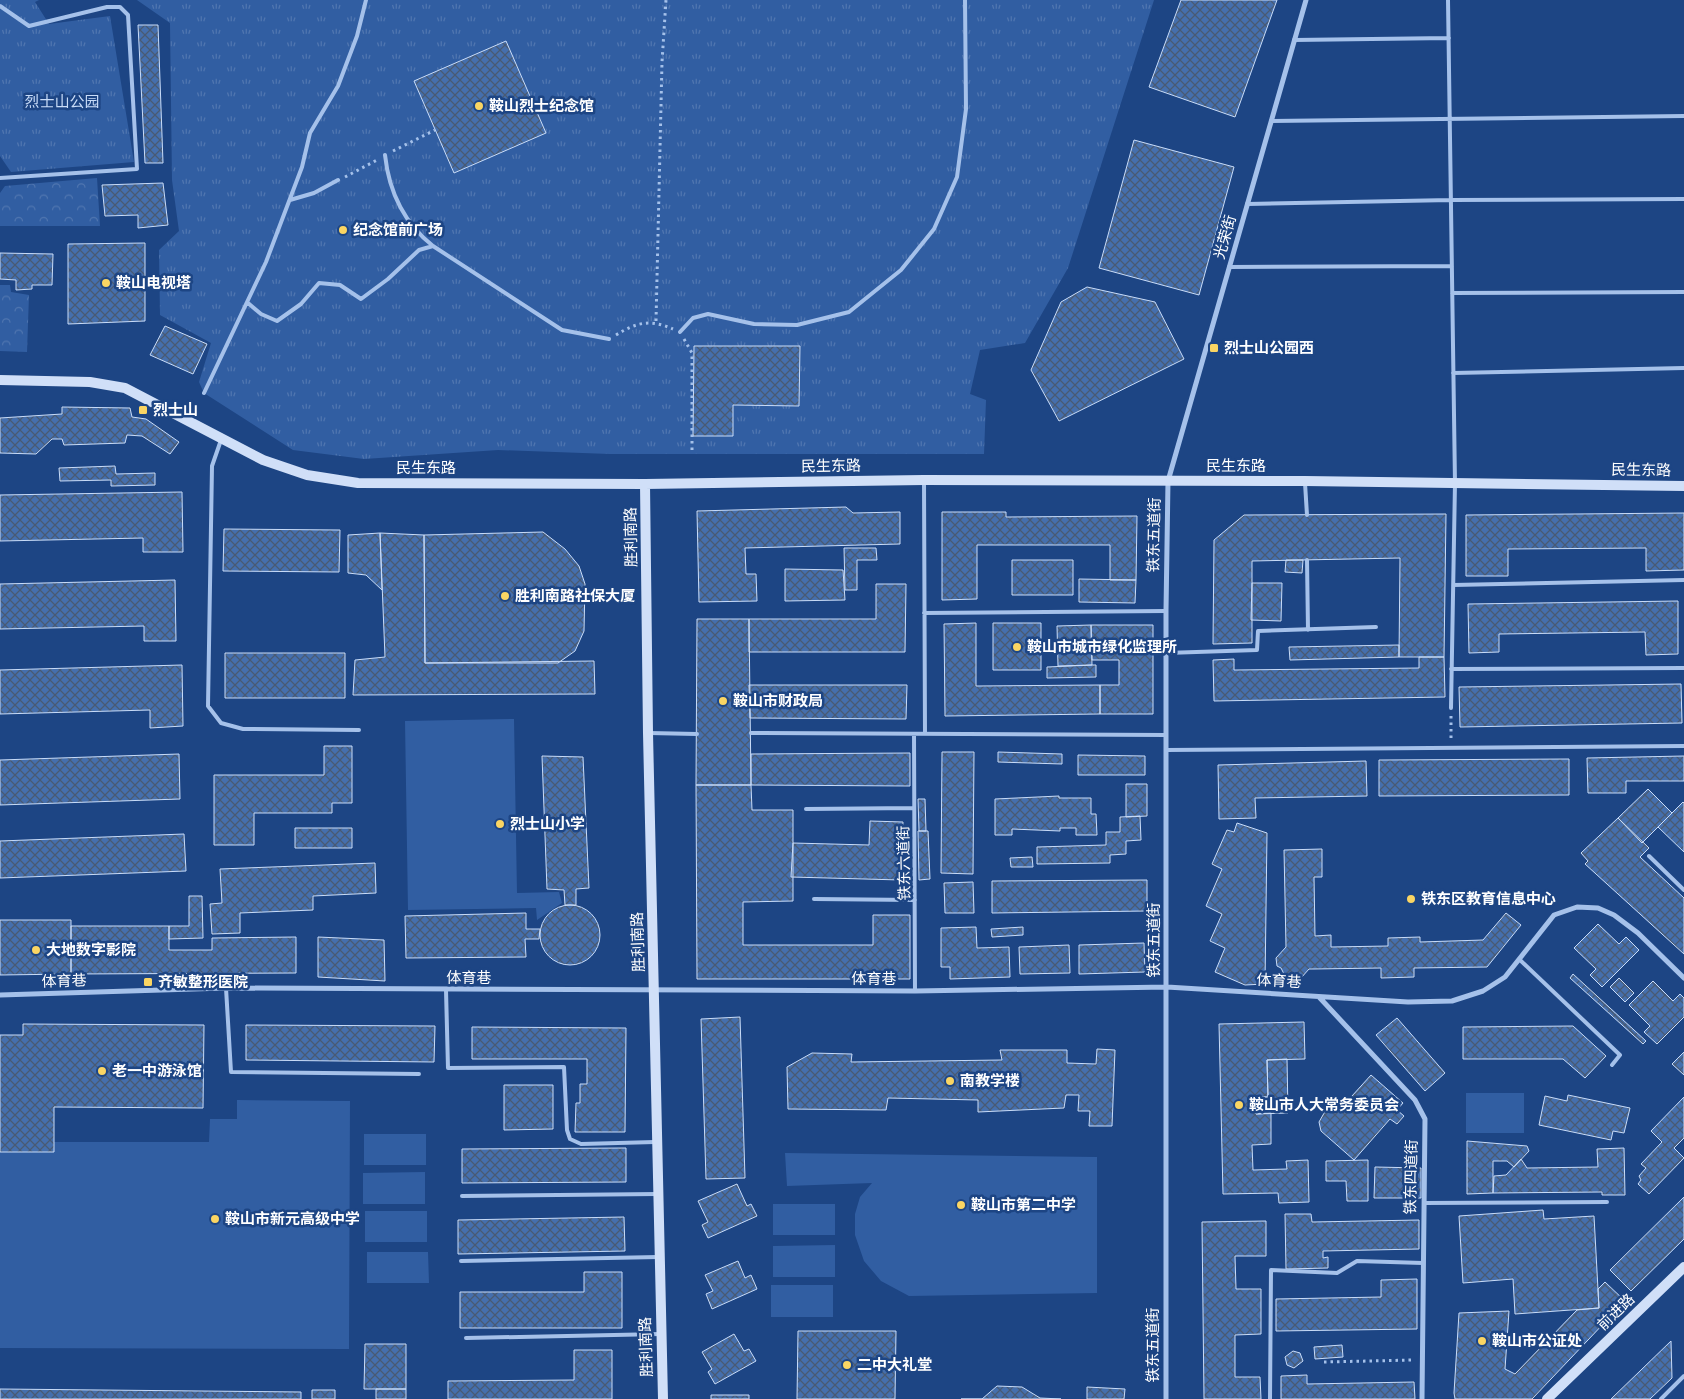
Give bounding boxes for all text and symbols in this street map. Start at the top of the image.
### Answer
park label: 烈士山公园 [24,92,100,110]
place label: 鞍山烈士纪念馆 [489,96,594,114]
marker: 鞍山烈士纪念馆 [473,100,485,112]
street label: 光荣街 [1209,213,1239,261]
place label: 纪念馆前广场 [353,220,443,238]
marker: 纪念馆前广场 [337,224,349,236]
place label: 鞍山电视塔 [116,273,191,291]
marker: 鞍山电视塔 [100,277,112,289]
place label: 烈士山公园西 [1224,338,1314,356]
marker: 烈士山公园西 [1208,342,1220,354]
place label: 烈士山 [153,400,198,418]
marker: 烈士山 [137,404,149,416]
street label: 民生东路 [801,455,861,475]
street label: 民生东路 [1206,456,1266,474]
street label: 民生东路 [396,458,456,476]
street label: 民生东路 [1611,459,1671,479]
street label: 铁东五道街 [1143,497,1163,573]
street label: 胜利南路 [620,507,640,567]
place label: 胜利南路社保大厦 [515,586,635,604]
marker: 胜利南路社保大厦 [499,590,511,602]
place label: 鞍山市城市绿化监理所 [1027,637,1177,655]
marker: 鞍山市城市绿化监理所 [1011,641,1023,653]
place label: 鞍山市财政局 [733,691,823,709]
marker: 鞍山市财政局 [717,695,729,707]
place label: 烈士山小学 [510,814,585,832]
marker: 烈士山小学 [494,818,506,830]
street label: 铁东六道街 [893,825,913,901]
place label: 铁东区教育信息中心 [1421,889,1556,907]
marker: 铁东区教育信息中心 [1405,893,1417,905]
street label: 铁东五道街 [1144,902,1162,978]
street label: 胜利南路 [627,912,647,972]
place label: 大地数字影院 [46,940,136,958]
marker: 大地数字影院 [30,944,42,956]
street label: 体育巷 [446,968,492,986]
street label: 体育巷 [851,969,897,987]
street label: 体育巷 [41,970,87,990]
street label: 体育巷 [1256,970,1302,990]
place label: 齐敏整形医院 [158,972,248,990]
marker: 齐敏整形医院 [142,976,154,988]
place label: 老一中游泳馆 [112,1061,202,1079]
marker: 老一中游泳馆 [96,1065,108,1077]
place label: 南教学楼 [960,1071,1020,1089]
marker: 南教学楼 [944,1075,956,1087]
place label: 鞍山市人大常务委员会 [1249,1095,1399,1113]
marker: 鞍山市人大常务委员会 [1233,1099,1245,1111]
street label: 铁东四道街 [1400,1139,1420,1215]
place label: 鞍山市第二中学 [971,1195,1076,1213]
marker: 鞍山市第二中学 [955,1199,967,1211]
place label: 鞍山市新元高级中学 [225,1209,360,1227]
marker: 鞍山市新元高级中学 [209,1213,221,1225]
street label: 前进路 [1593,1289,1638,1333]
street label: 铁东五道街 [1143,1307,1161,1383]
street label: 胜利南路 [635,1317,655,1377]
place label: 鞍山市公证处 [1492,1331,1582,1349]
marker: 鞍山市公证处 [1476,1335,1488,1347]
place label: 二中大礼堂 [857,1355,932,1373]
marker: 二中大礼堂 [841,1359,853,1371]

